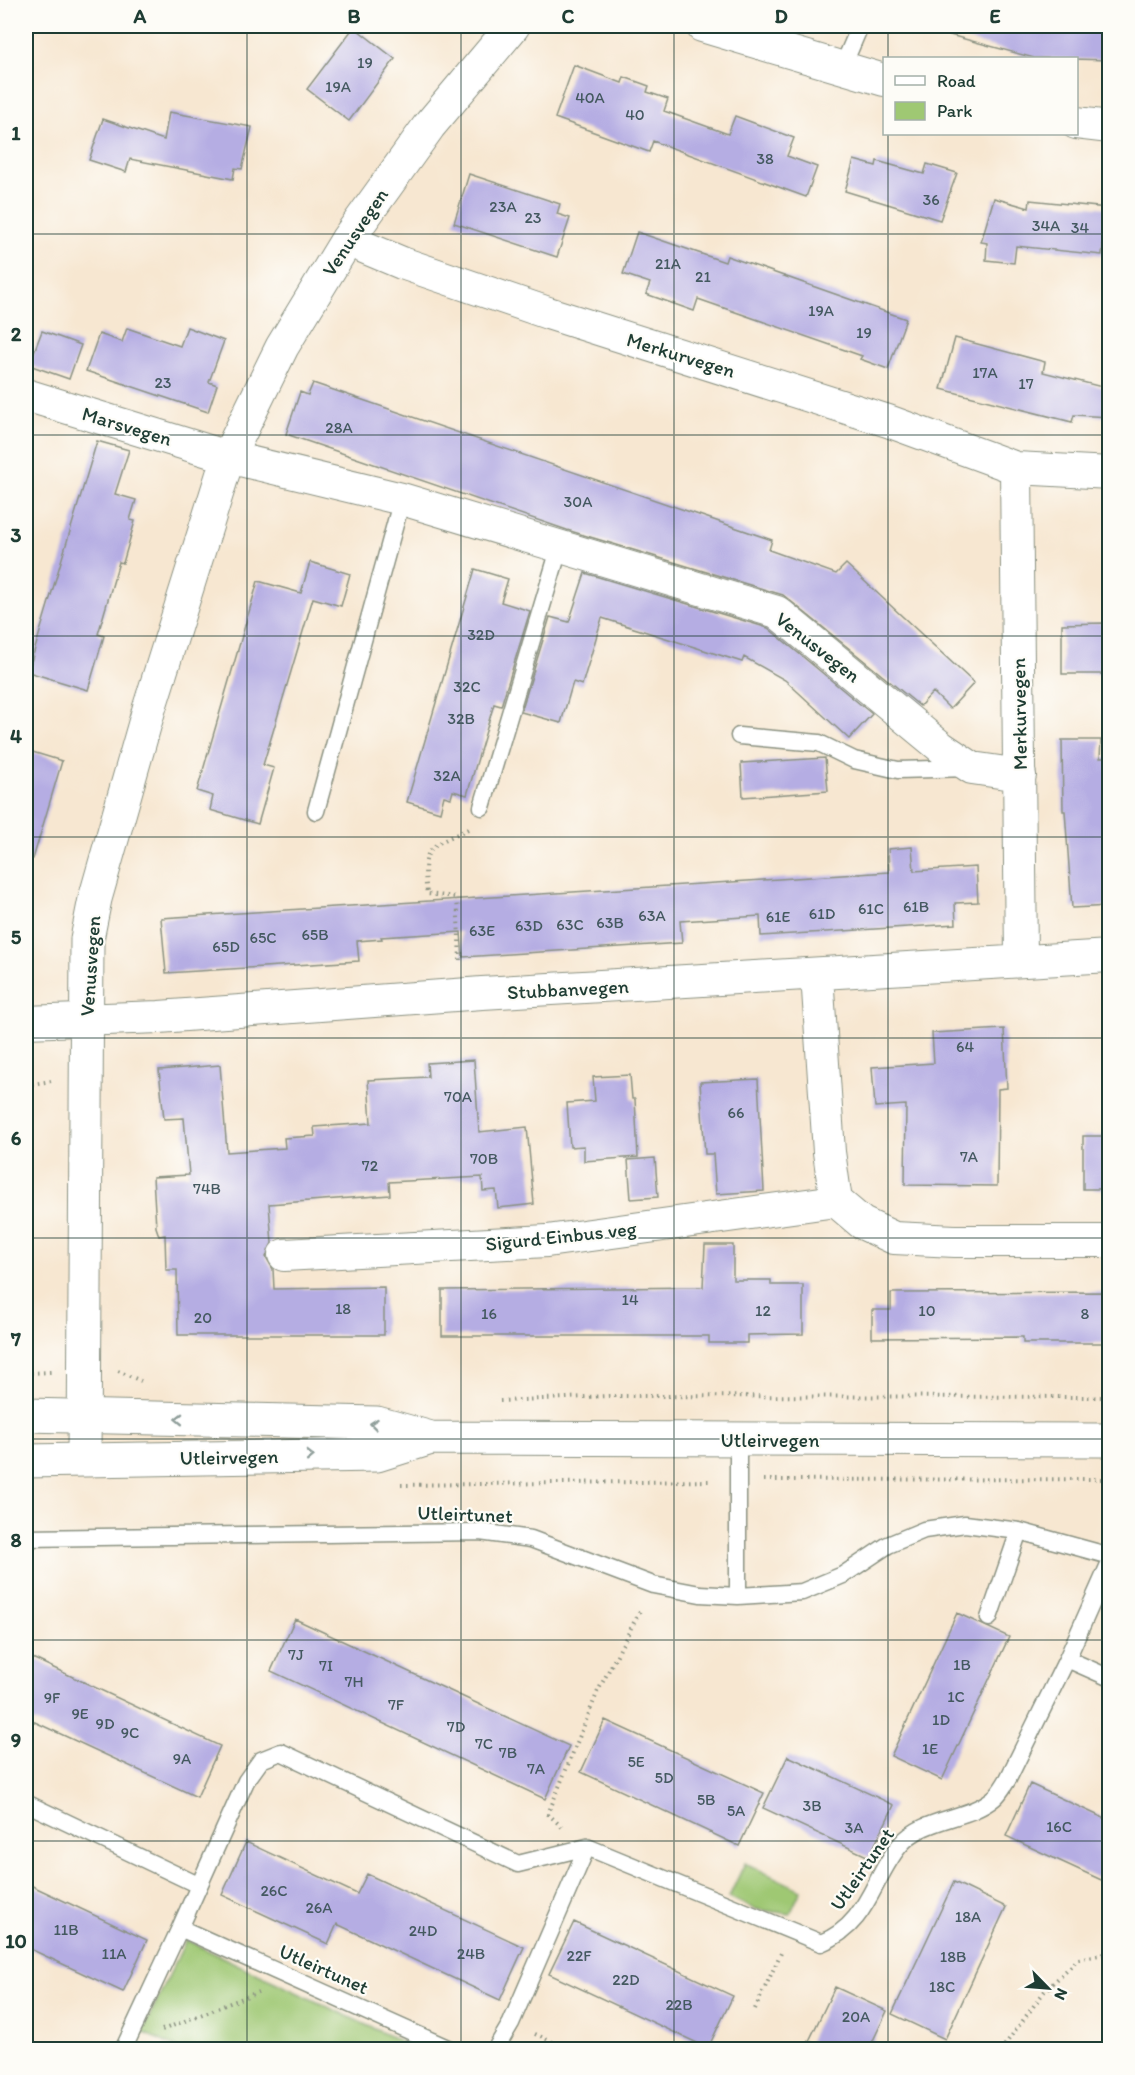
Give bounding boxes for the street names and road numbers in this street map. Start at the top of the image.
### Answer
street label: Venusvegen [317,183,393,281]
street label: Merkurvegen [624,327,738,383]
street label: Marsvegen [79,401,175,451]
street label: Venusvegen [771,606,865,688]
street label: Merkurvegen [1006,658,1032,770]
street label: Venusvegen [75,914,106,1017]
street label: Stubbanvegen [507,974,629,1004]
street label: Sigurd Einbus veg [484,1216,639,1256]
street label: Utleirvegen [721,1428,819,1452]
street label: Utleirvegen [179,1444,279,1470]
street label: Utleirtunet [417,1500,513,1528]
street label: Utleirtunet [825,1823,899,1915]
street label: Utleirtunet [276,1939,372,1999]

